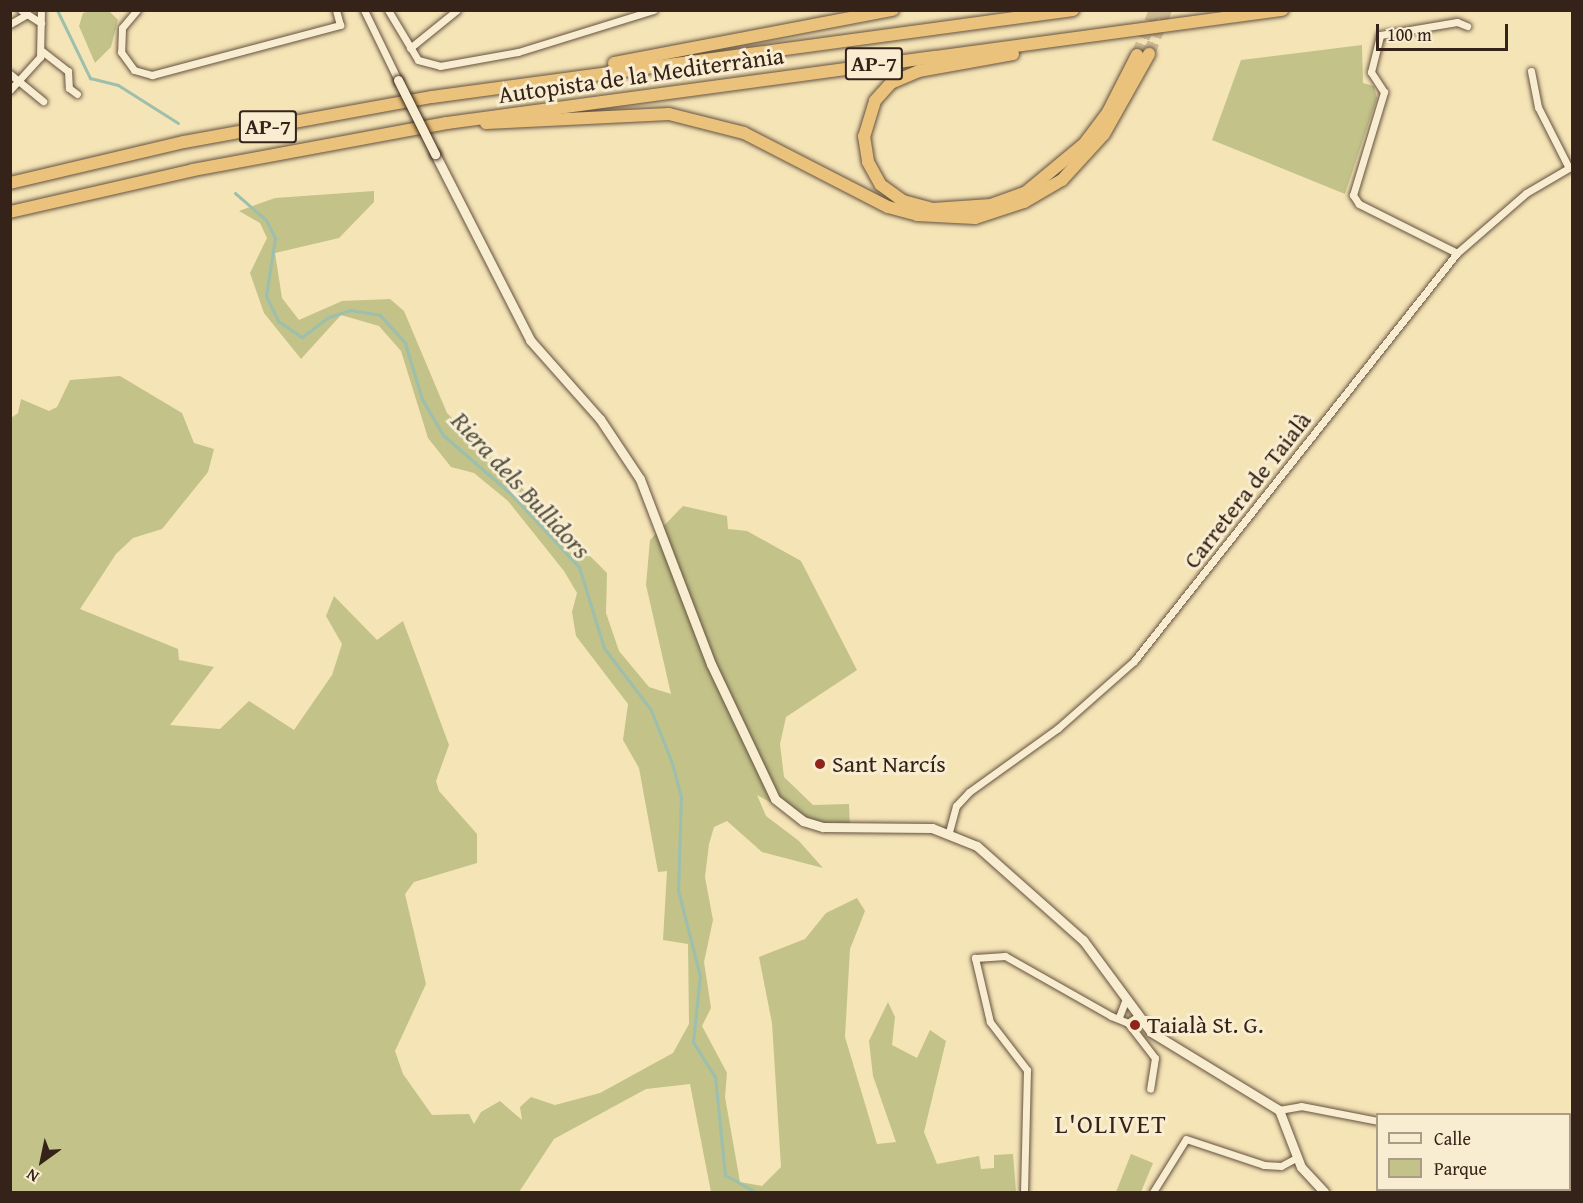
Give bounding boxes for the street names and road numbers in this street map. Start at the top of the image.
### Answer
street label: Autopista de la Mediterrània [496,41,786,109]
road number: AP-7 [844,45,904,83]
road number: AP-7 [238,108,298,146]
street label: Carretera de Taialà [1177,406,1317,574]

